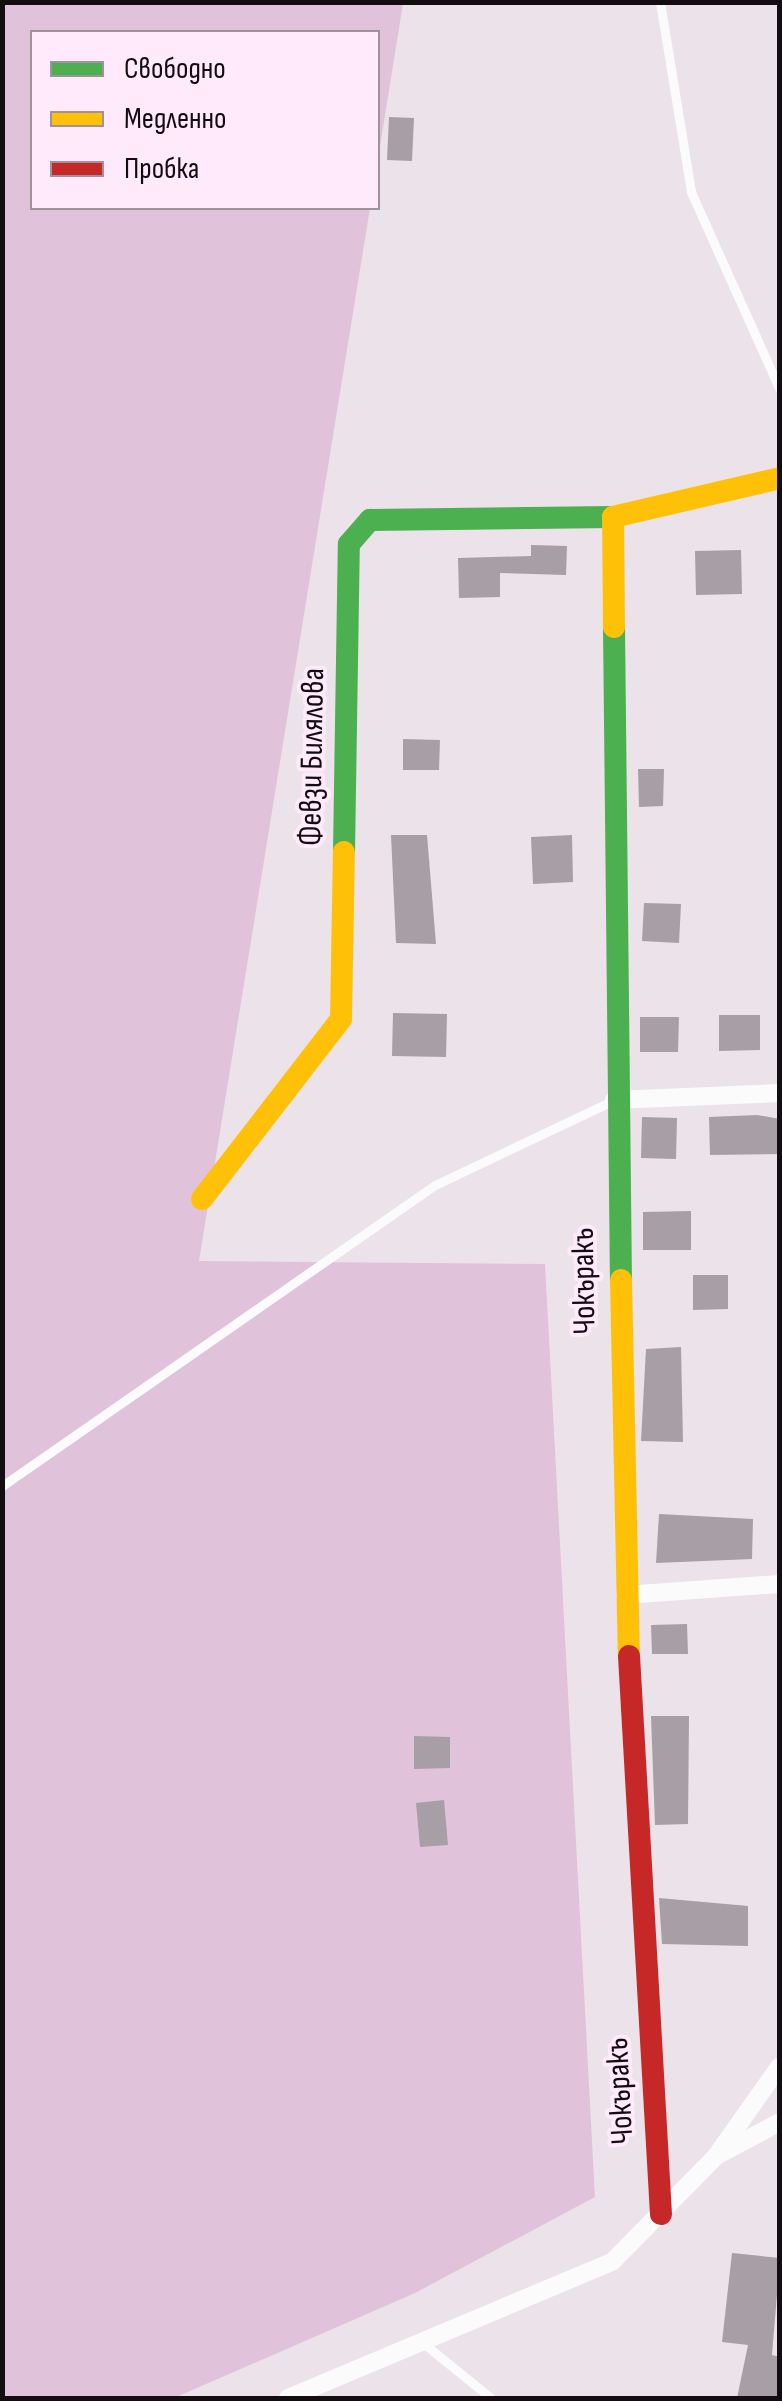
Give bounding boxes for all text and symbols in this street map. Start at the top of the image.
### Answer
legend [30,30,380,210]
text: Свободно [124,51,226,87]
text: Медленно [124,101,226,137]
text: Пробка [124,151,199,187]
street label: Февзи Билялова [292,668,334,846]
street label: Чокъракъ [565,1227,605,1335]
street label: Чокъракъ [599,2037,643,2145]

